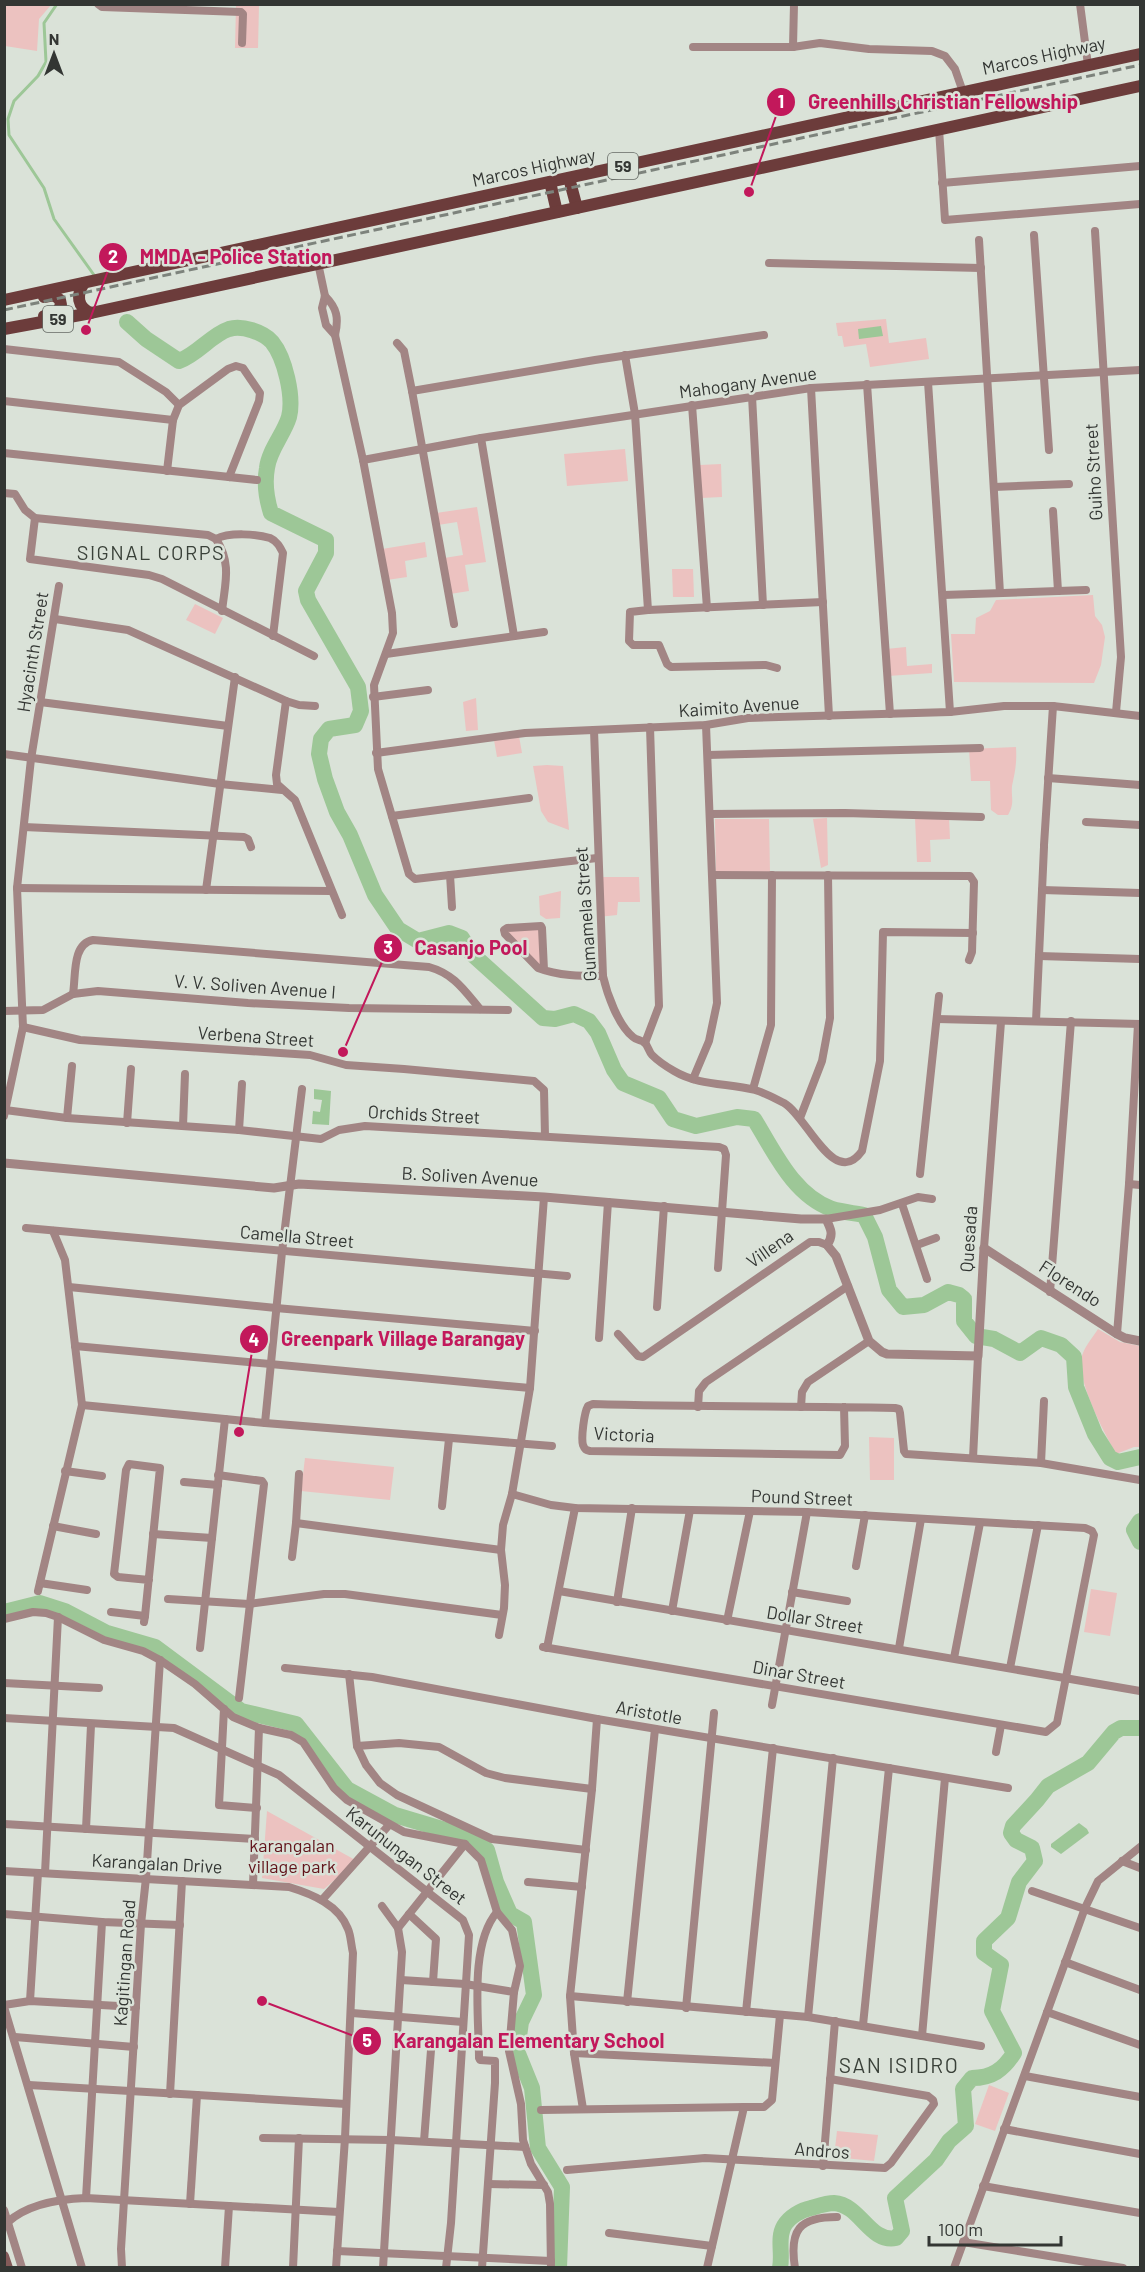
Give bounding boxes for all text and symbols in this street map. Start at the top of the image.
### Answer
north arrow [24,24,84,84]
text: N [49,29,59,48]
street label: Marcos Highway [980,31,1108,79]
callout: Greenhills Christian Fellowship [766,83,1090,121]
text: Greenhills Christian Fellowship [808,89,1078,113]
text: 1 [778,90,784,112]
street label: Marcos Highway [470,143,598,191]
road number: 59 [608,153,638,179]
callout: MMDA - Police Station [98,238,344,276]
text: MMDA - Police Station [140,244,332,268]
text: 2 [108,245,118,267]
road number: 59 [43,306,73,332]
street label: Mahogany Avenue [678,361,818,403]
street label: Guiho Street [1079,423,1107,521]
district label: SIGNAL CORPS [77,540,225,564]
street label: Hyacinth Street [12,590,52,714]
street label: Kaimito Avenue [678,691,800,721]
street label: Gumamela Street [569,846,601,982]
callout: Casanjo Pool [373,929,540,967]
text: Casanjo Pool [415,935,527,959]
text: 3 [383,936,393,958]
street label: V. V. Soliven Avenue I [174,969,337,1003]
street label: Verbena Street [197,1021,315,1051]
street label: Orchids Street [367,1100,481,1128]
street label: B. Soliven Avenue [401,1161,539,1191]
street label: Quesada [955,1205,981,1273]
street label: Camella Street [239,1220,355,1252]
street label: Villena [742,1224,797,1272]
street label: Florendo [1035,1255,1106,1311]
callout: Greenpark Village Barangay [239,1320,537,1358]
text: Greenpark Village Barangay [281,1326,525,1350]
text: 4 [249,1328,260,1350]
street label: Victoria [593,1421,655,1447]
street label: Pound Street [751,1484,853,1510]
street label: Dollar Street [765,1601,865,1638]
street label: Dinar Street [751,1655,847,1693]
street label: Aristotle [614,1695,684,1729]
street label: Karunungan Street [342,1801,471,1909]
park label: karangalan village park [248,1834,336,1877]
street label: Karangalan Drive [91,1849,223,1877]
street label: Kagitingan Road [109,1899,139,2027]
callout: Karangalan Elementary School [352,2022,677,2060]
text: Karangalan Elementary School [394,2028,664,2052]
text: 5 [362,2029,372,2051]
district label: SAN ISIDRO [839,2052,959,2077]
street label: Andros [794,2137,850,2163]
scale bar [929,2209,1061,2247]
text: 100 m [938,2218,983,2240]

